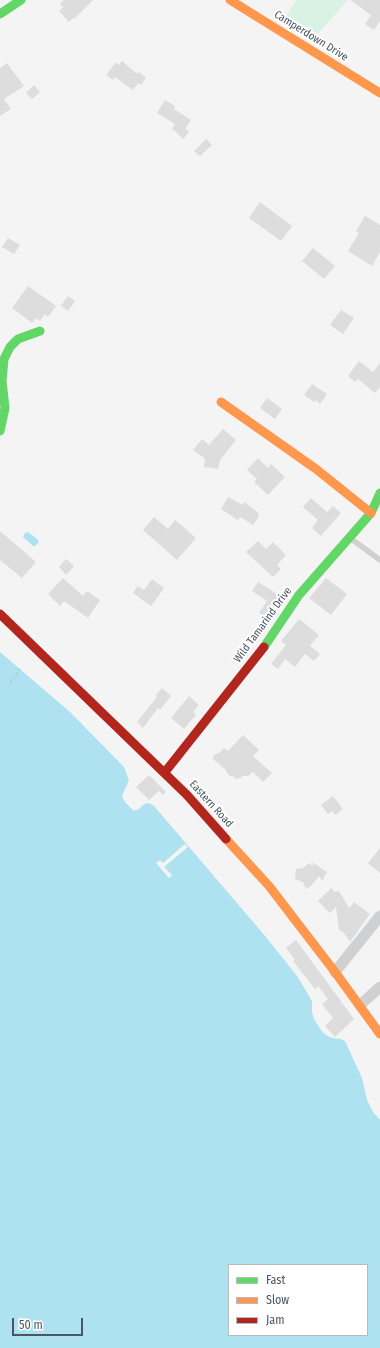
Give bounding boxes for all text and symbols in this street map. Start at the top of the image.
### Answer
street label: Camperdown Drive [272,8,350,64]
street label: Wild Tamarind Drive [231,585,295,665]
street label: Eastern Road [186,778,236,830]
legend [228,1264,368,1336]
text: Fast [266,1273,285,1287]
text: Slow [266,1293,289,1307]
scale bar [14,1310,85,1336]
text: Jam [266,1313,284,1327]
text: 50 m [19,1318,43,1332]

